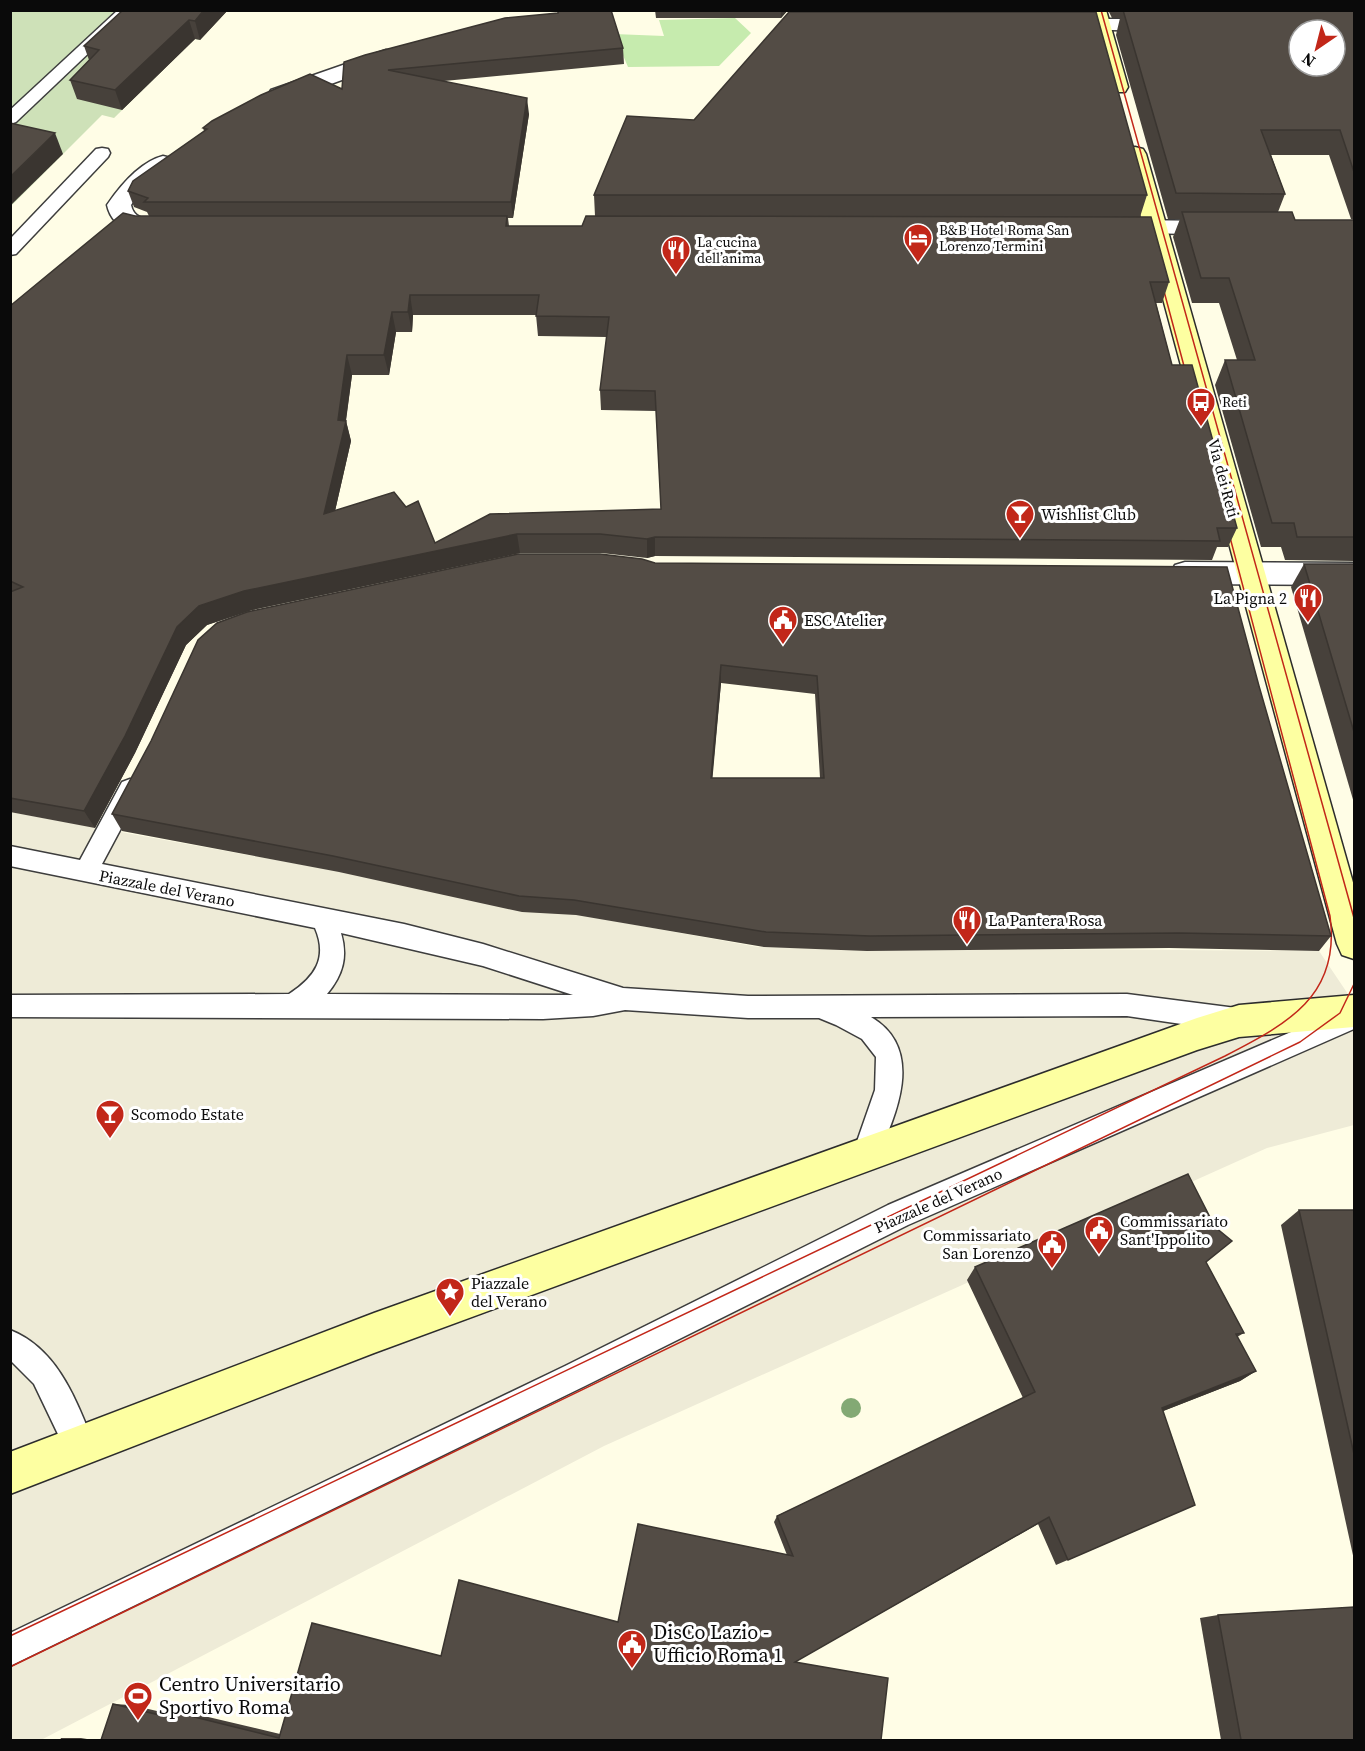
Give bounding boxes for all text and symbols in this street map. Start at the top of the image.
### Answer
north arrow [1287,18,1347,78]
text: N [1297,48,1319,73]
place label: B&B Hotel Roma San Lorenzo Termini [939,220,1070,256]
hotel icon: B&B Hotel Roma San Lorenzo Termini [902,222,934,264]
place label: La cucina dell’anima [697,232,762,268]
restaurant icon: La cucina dell’anima [660,234,692,276]
bus stop icon: Reti [1185,386,1217,428]
place label: Reti [1222,392,1247,412]
street label: Via dei Reti [1203,436,1245,520]
bar icon: Wishlist Club [1004,498,1036,540]
place label: Wishlist Club [1041,503,1136,525]
restaurant icon: La Pigna 2 [1292,582,1324,624]
place label: La Pigna 2 [1213,587,1287,609]
public building icon: ESC Atelier [767,604,799,646]
place label: ESC Atelier [804,609,884,631]
street label: Piazzale del Verano [97,864,237,912]
restaurant icon: La Pantera Rosa [951,904,983,946]
place label: La Pantera Rosa [988,909,1103,931]
bar icon: Scomodo Estate [94,1098,126,1140]
place label: Scomodo Estate [131,1103,244,1125]
street label: Piazzale del Verano [871,1162,1006,1238]
place label: Commissariato Sant'Ippolito [1120,1210,1228,1250]
public building icon: Commissariato Sant'Ippolito [1083,1214,1115,1256]
place label: Commissariato San Lorenzo [923,1224,1031,1264]
public building icon: Commissariato San Lorenzo [1036,1228,1068,1270]
place label: Piazzale del Verano [471,1272,547,1312]
place icon: Piazzale del Verano [434,1276,466,1318]
place label: DisCo Lazio - Ufficio Roma 1 [653,1618,783,1669]
public building icon: DisCo Lazio - Ufficio Roma 1 [616,1628,648,1670]
place label: Centro Universitario Sportivo Roma [159,1670,341,1721]
sports icon: Centro Universitario Sportivo Roma [122,1680,154,1722]

